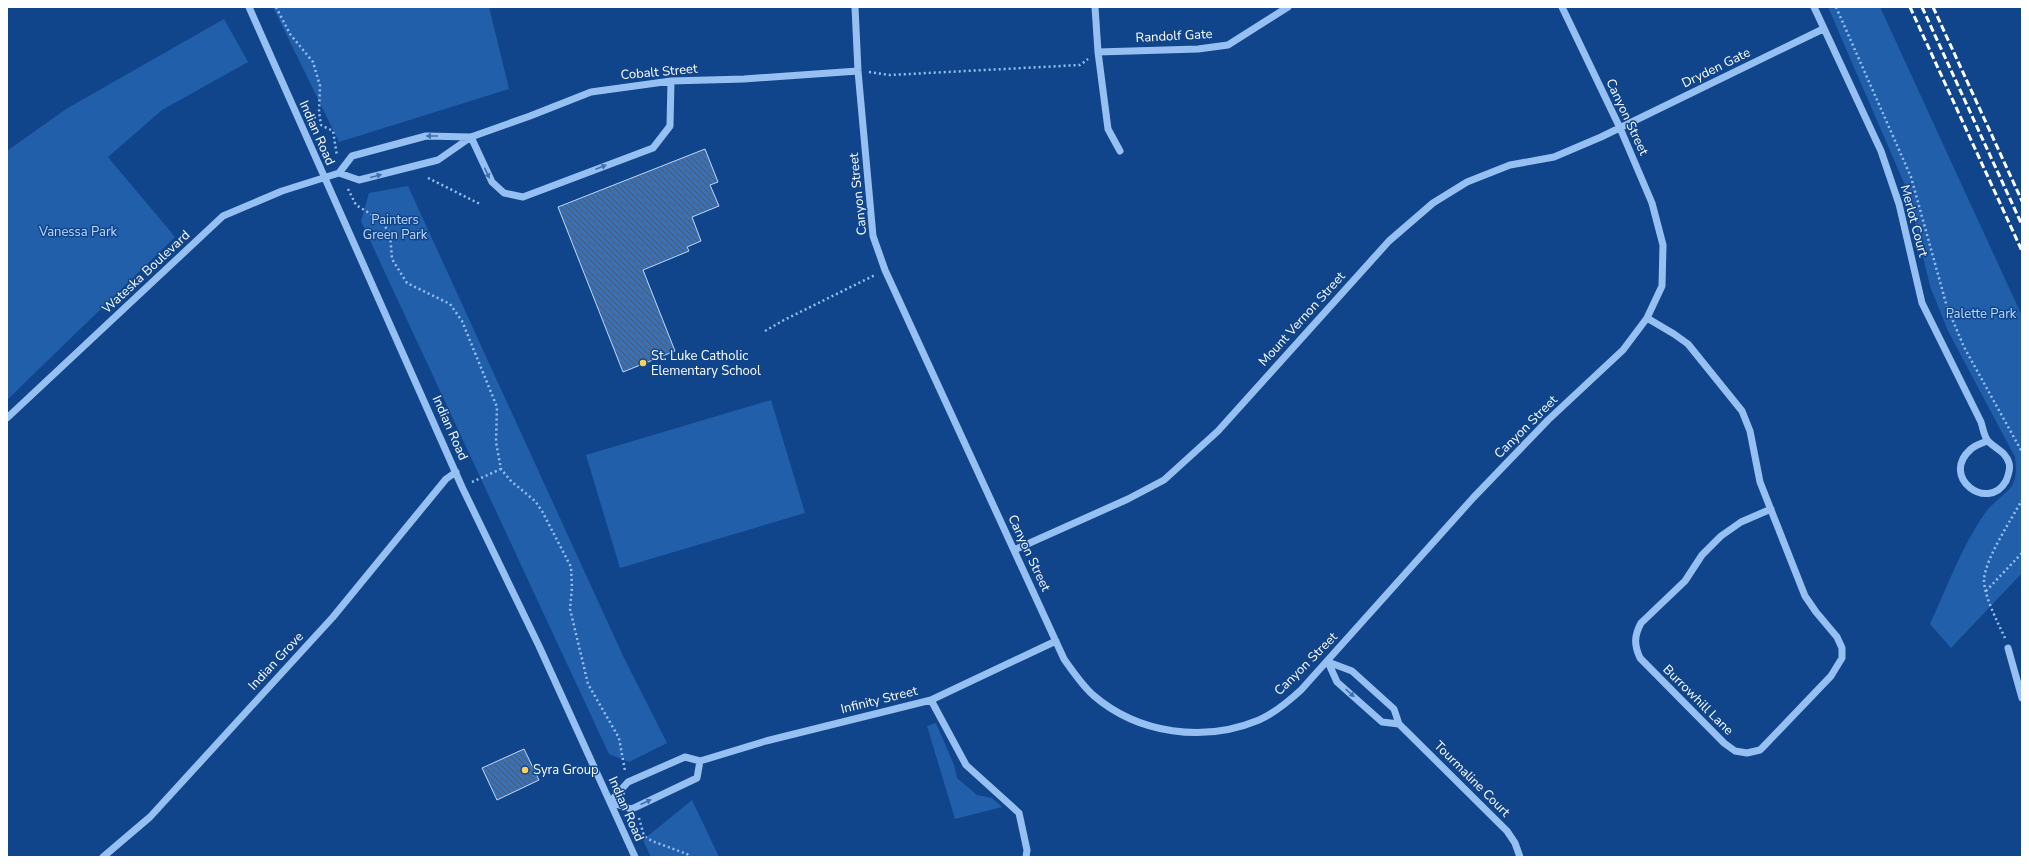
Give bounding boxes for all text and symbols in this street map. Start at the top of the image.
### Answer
street label: Randolf Gate [1135,25,1213,47]
street label: Dryden Gate [1679,44,1753,92]
street label: Cobalt Street [620,60,699,84]
street label: Canyon Street [1601,76,1653,159]
street label: Indian Road [295,98,339,168]
one-way arrow [425,133,438,139]
street label: Canyon Street [845,151,871,236]
one-way arrow [596,164,608,170]
one-way arrow [484,167,490,178]
one-way arrow [370,172,383,178]
street label: Merlot Court [1896,183,1932,259]
park label: Painters Green Park [363,211,428,244]
park label: Vanessa Park [38,223,118,241]
street label: Wateska Boulevard [98,226,194,318]
street label: Mount Vernon Street [1255,268,1350,370]
park label: Palette Park [1946,305,2017,323]
place label: St. Luke Catholic Elementary School [651,347,761,380]
marker: St. Luke Catholic Elementary School [638,358,648,368]
street label: Canyon Street [1490,391,1562,463]
street label: Indian Road [428,393,472,463]
street label: Canyon Street [1003,512,1055,595]
street label: Indian Grove [244,628,308,694]
street label: Canyon Street [1270,628,1342,700]
street label: Burrowhill Lane [1659,661,1737,739]
street label: Infinity Street [839,682,920,718]
one-way arrow [1345,688,1355,698]
street label: Tourmaline Court [1430,737,1514,821]
place label: Syra Group [533,761,599,779]
marker: Syra Group [520,765,530,775]
street label: Indian Road [604,774,648,844]
one-way arrow [640,799,652,805]

